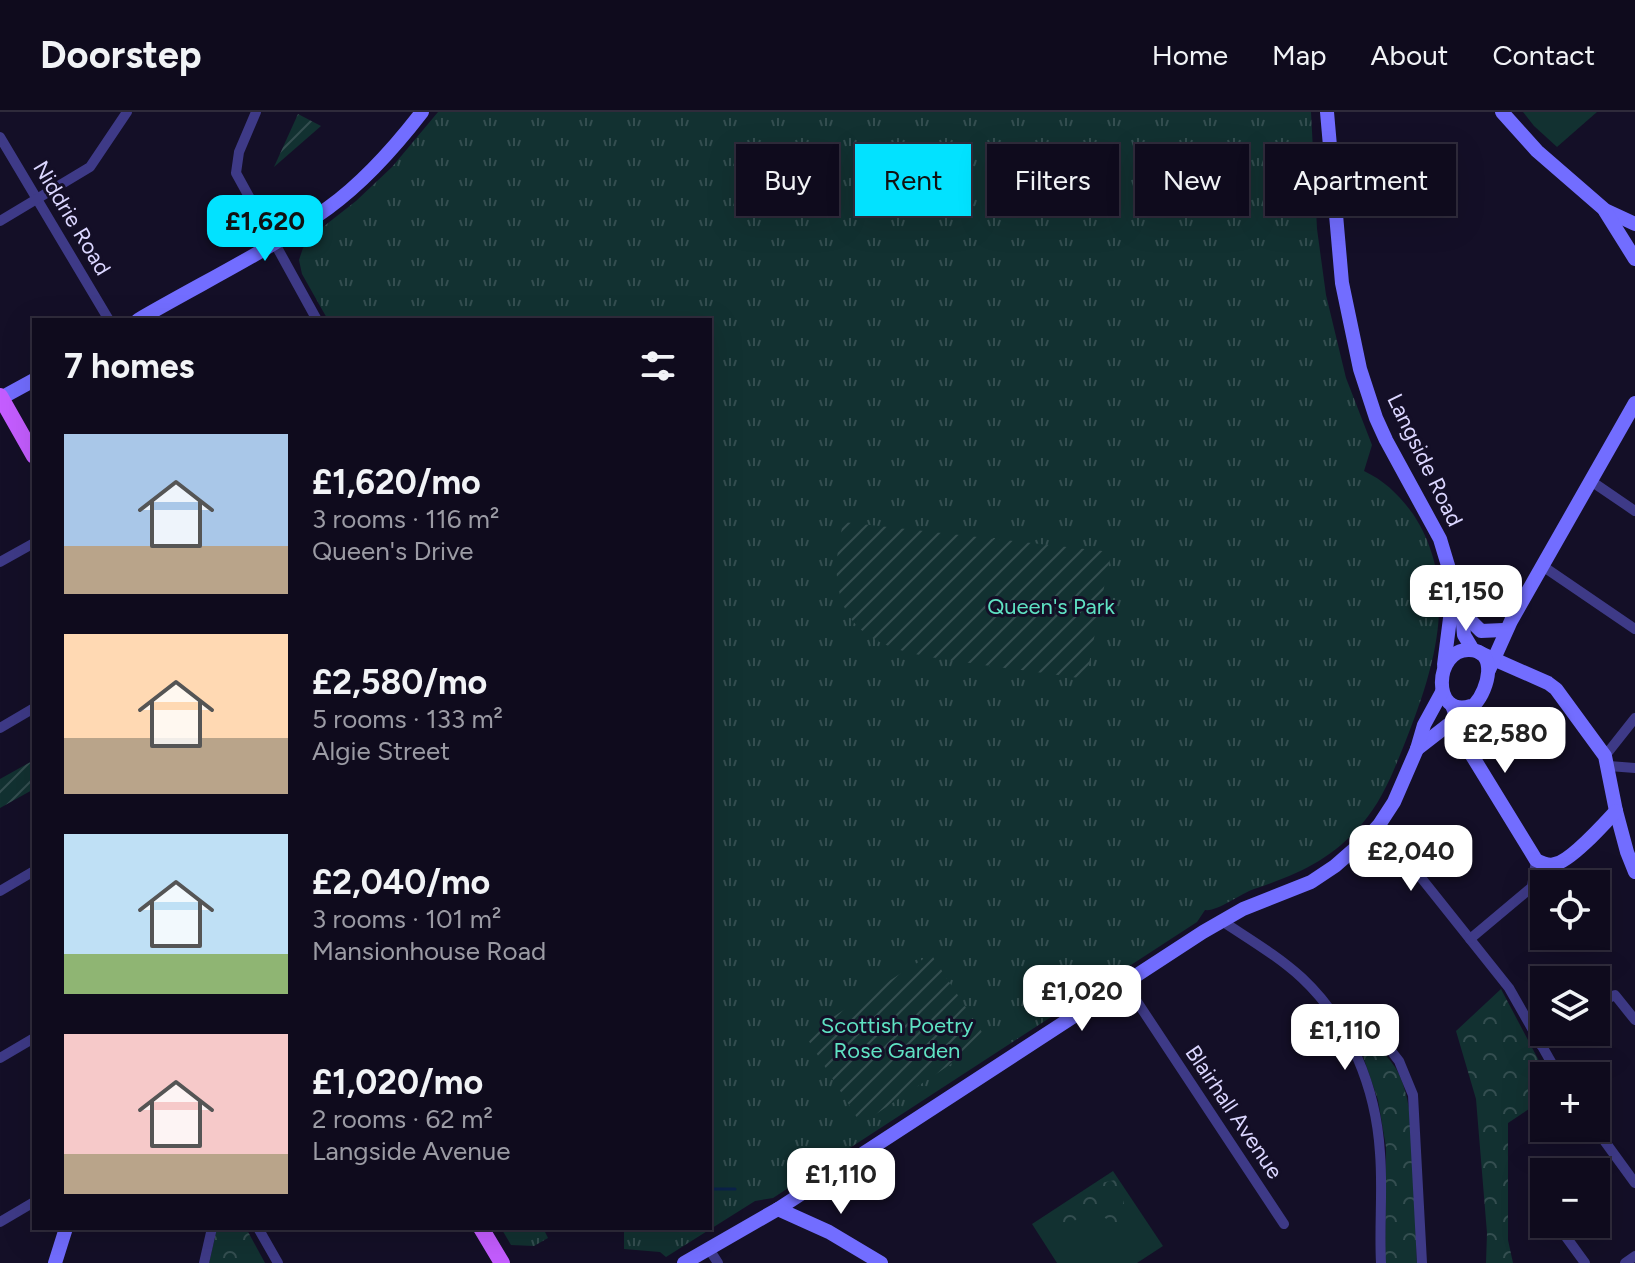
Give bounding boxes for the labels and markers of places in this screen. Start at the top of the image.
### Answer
pin: £1,620 [200,195,330,263]
pin: £1,150 [1401,565,1531,633]
pin: £2,580 [1440,707,1570,775]
pin: £2,040 [1346,825,1476,893]
pin: £1,020 [1017,965,1147,1033]
pin: £1,110 [1280,1004,1410,1072]
pin: £1,110 [776,1148,906,1216]

